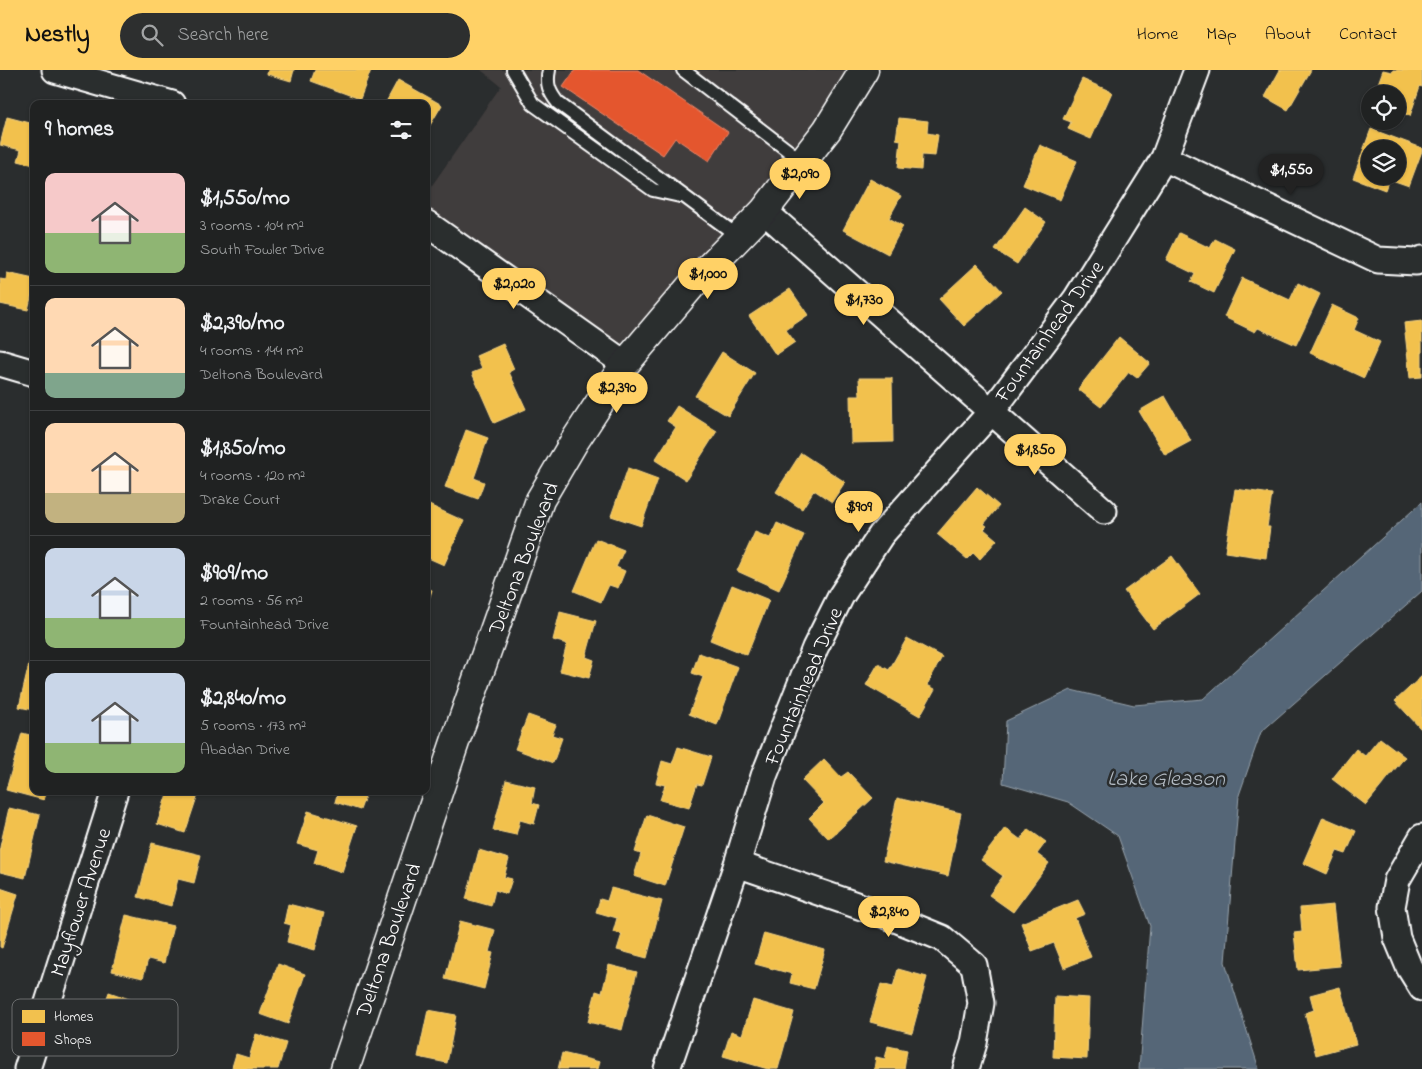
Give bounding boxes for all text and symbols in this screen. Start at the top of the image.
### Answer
search box [120,13,470,58]
text: Nestly [25,18,90,53]
icon: search [138,21,166,49]
text: Search here [178,22,269,49]
text: Home [1137,22,1178,48]
text: Map [1206,22,1237,48]
text: About [1265,22,1311,48]
text: Contact [1339,22,1397,48]
map controls [1361,85,1406,185]
button: locate [1361,85,1406,130]
text: 9 homes [45,115,114,145]
icon: filters [387,116,415,144]
button: layers [1361,140,1406,185]
pin: $1,550 [1250,154,1332,196]
pin: $2,090 [759,158,841,200]
text: $1,550 [1270,158,1312,182]
text: $2,090 [780,162,820,186]
text: $1,550/mo [200,184,290,214]
icon: home [85,193,145,253]
text: 3 rooms · 104 m² [200,214,304,238]
text: South Fowler Drive [200,238,324,262]
street label: Fountainhead Drive [988,254,1113,410]
pin: $1,000 [667,258,749,300]
text: $1,000 [689,262,727,286]
pin: $2,020 [473,268,555,310]
text: $2,020 [493,272,535,296]
pin: $1,730 [823,284,905,326]
text: $1,730 [845,288,883,312]
text: $2,390/mo [200,309,285,339]
icon: home [85,318,145,378]
text: 4 rooms · 144 m² [200,339,304,363]
text: Deltona Boulevard [200,363,323,387]
pin: $2,390 [576,372,658,414]
text: $2,390 [598,376,636,400]
text: $1,850/mo [200,434,286,464]
pin: $1,850 [994,434,1076,476]
text: $1,850 [1015,438,1055,462]
icon: home [85,443,145,503]
text: 4 rooms · 120 m² [200,464,305,488]
street label: Deltona Boulevard [482,478,568,640]
text: Drake Court [200,488,280,512]
pin: $909 [829,490,889,533]
text: $909 [846,495,872,519]
text: $909/mo [200,559,268,589]
icon: home [85,568,145,628]
text: 2 rooms · 56 m² [200,589,303,613]
street label: Fountainhead Drive [758,603,852,771]
text: Fountainhead Drive [200,613,329,637]
text: $2,840/mo [200,684,286,714]
icon: home [85,693,145,753]
text: 5 rooms · 173 m² [200,714,306,738]
text: Abadan Drive [200,738,290,762]
water label: Lake Gleason [1107,764,1226,796]
street label: Mayflower Avenue [44,824,122,982]
street label: Deltona Boulevard [349,859,430,1023]
pin: $2,840 [848,896,930,938]
text: $2,840 [869,900,909,924]
legend [12,999,178,1056]
text: Homes [54,1007,94,1028]
text: Shops [54,1030,92,1051]

